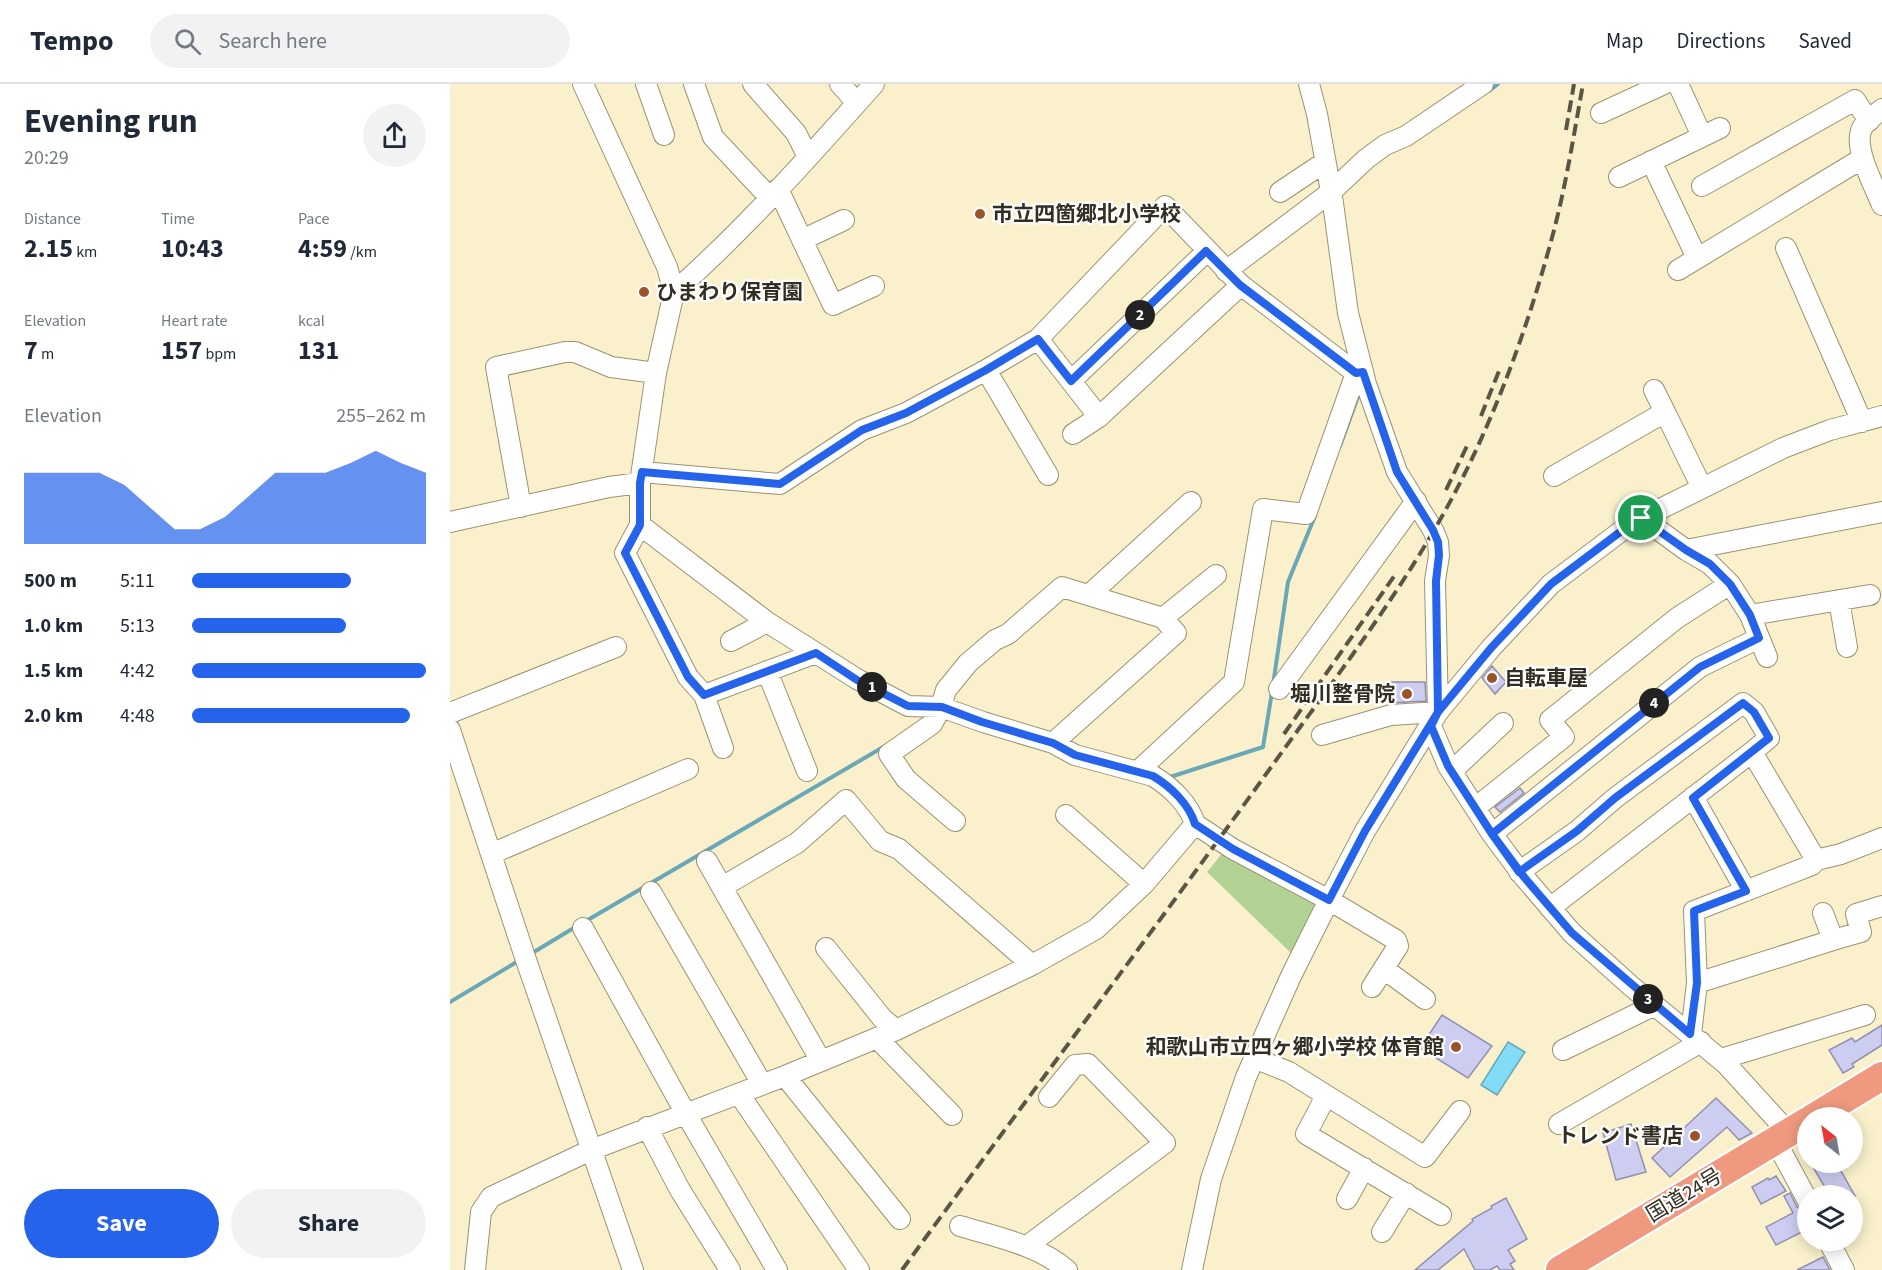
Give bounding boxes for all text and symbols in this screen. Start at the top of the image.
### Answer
search box [150,14,570,68]
text: Tempo [30,21,114,61]
icon: search [171,25,204,58]
text: Search here [219,25,327,57]
text: Map [1606,26,1644,56]
text: Directions [1677,26,1765,56]
text: Saved [1798,26,1852,56]
text: Evening run [24,98,198,145]
button: share [363,104,426,167]
text: 20:29 [24,144,69,172]
place label: 市立四箇郷北小学校 [992,199,1181,229]
marker: 市立四箇郷北小学校 [973,207,987,221]
text: Distance [24,208,81,230]
text: Time [161,208,195,230]
text: Pace [298,208,329,230]
text: 2.15 [24,230,73,267]
text: 10:43 [161,230,224,267]
text: 4:59 [298,230,347,267]
text: km [73,241,97,263]
text: /km [347,241,377,263]
place label: ひまわり保育園 [656,277,803,307]
marker: ひまわり保育園 [637,285,651,299]
pin: 2 [1125,300,1155,330]
text: 2 [1136,304,1144,326]
text: Elevation [24,310,86,332]
text: Heart rate [161,310,228,332]
text: kcal [298,310,325,332]
text: 7 [24,332,38,369]
text: 157 [161,332,202,369]
text: 131 [298,332,339,369]
text: m [38,343,54,365]
text: bpm [202,343,236,365]
text: Elevation [24,402,102,430]
text: 255–262 m [336,402,426,430]
pin [1615,492,1666,543]
icon: arrive [1624,501,1657,534]
text: 500 m [24,567,77,595]
text: 5:11 [120,567,155,595]
text: 1.0 km [24,612,83,640]
text: 5:13 [120,612,155,640]
text: 1.5 km [24,657,83,685]
text: 4:42 [120,657,155,685]
place label: 自転車屋 [1504,663,1588,693]
marker: 自転車屋 [1485,671,1499,685]
pin: 1 [857,672,887,702]
text: 1 [868,676,876,698]
place label: 堀川整骨院 [1290,679,1395,709]
marker: 堀川整骨院 [1400,687,1414,701]
pin: 4 [1639,688,1669,718]
text: 4 [1650,692,1658,714]
text: 2.0 km [24,702,83,730]
text: 4:48 [120,702,155,730]
pin: 3 [1633,984,1663,1014]
text: 3 [1644,988,1652,1010]
place label: 和歌山市立四ヶ郷小学校 体育館 [1146,1032,1444,1062]
marker: 和歌山市立四ヶ郷小学校 体育館 [1449,1040,1463,1054]
north arrow [1797,1107,1863,1173]
map controls [1797,1107,1863,1251]
place label: トレンド書店 [1557,1121,1683,1151]
marker: トレンド書店 [1688,1129,1702,1143]
street label: 国道24号 [1640,1161,1728,1229]
button: layers [1797,1185,1863,1251]
button: Save [24,1189,219,1258]
button: Share [231,1189,426,1258]

